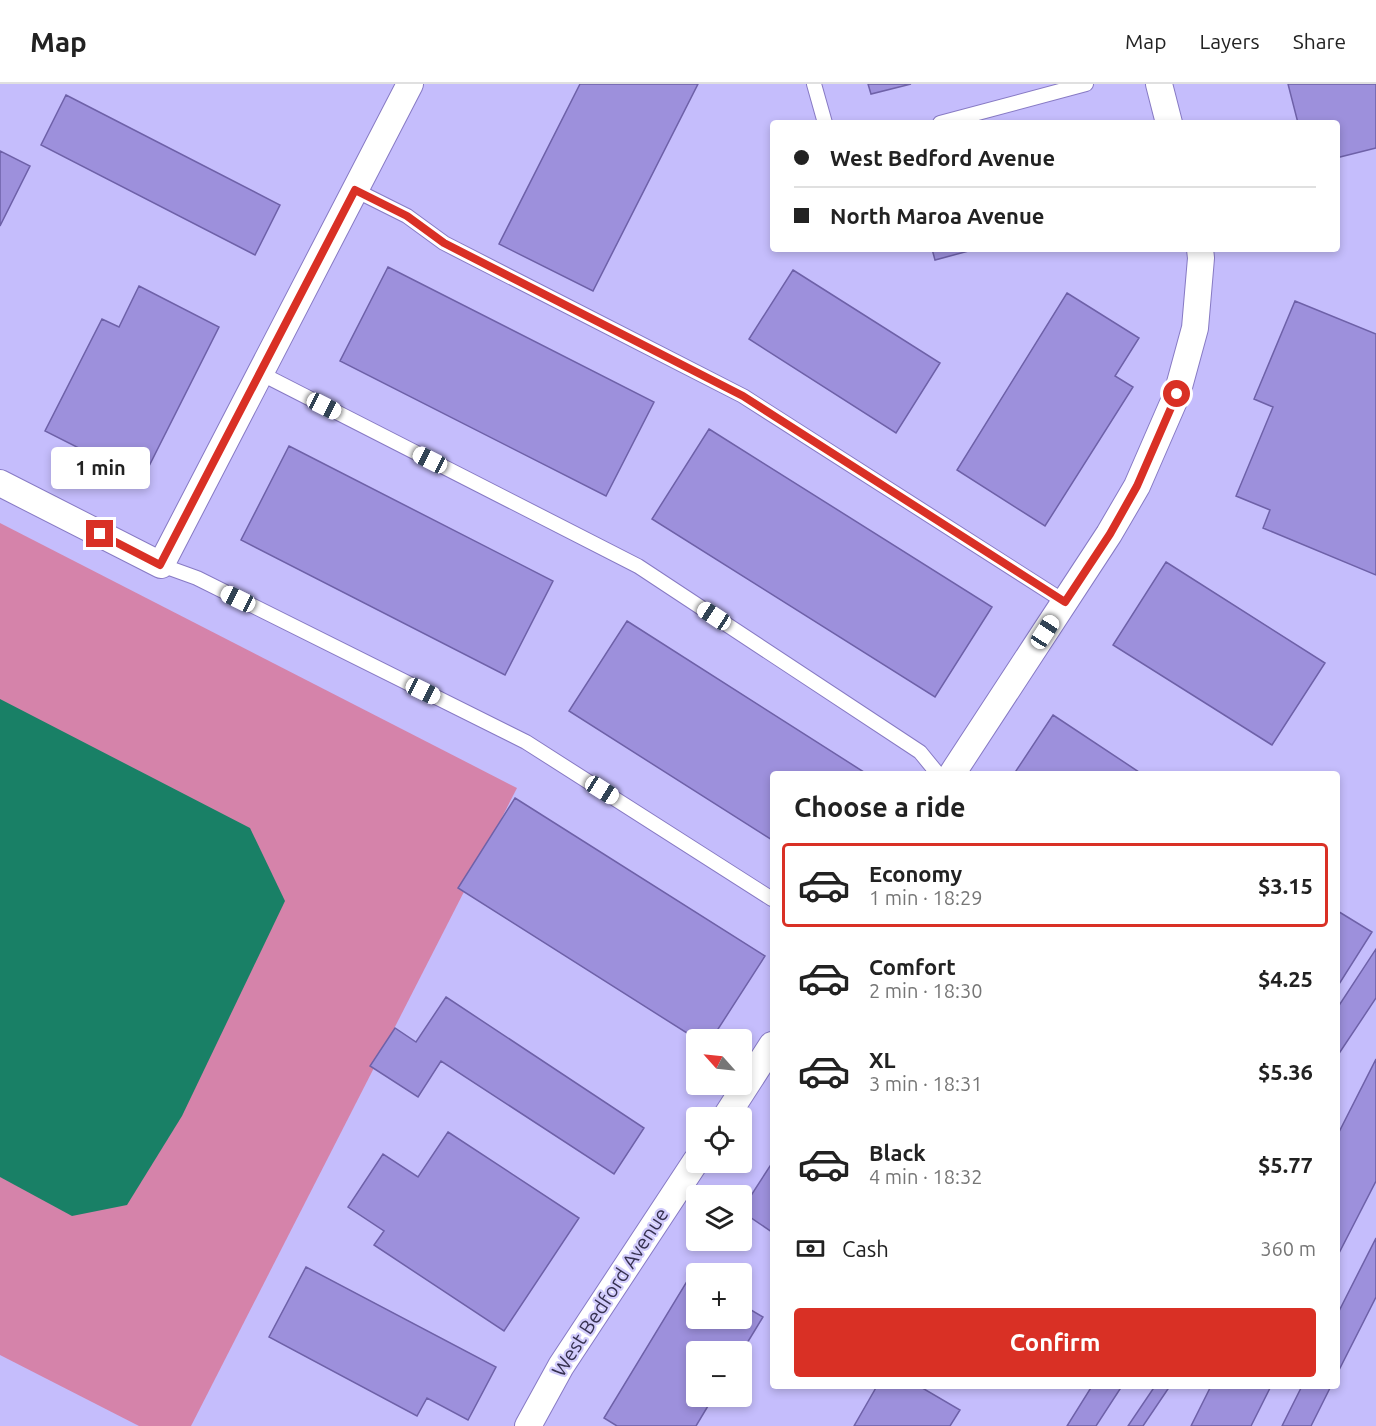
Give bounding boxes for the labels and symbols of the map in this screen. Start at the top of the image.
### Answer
route start [1163,380,1190,407]
car [304,390,344,422]
car [410,444,450,476]
callout: 1 min [51,447,150,489]
route end [86,520,113,547]
car [218,583,258,615]
car [694,599,734,633]
car [1028,612,1062,652]
car [403,675,443,707]
car [582,773,622,807]
north arrow [686,1029,752,1095]
street label: West Bedford Avenue [546,1203,673,1380]

